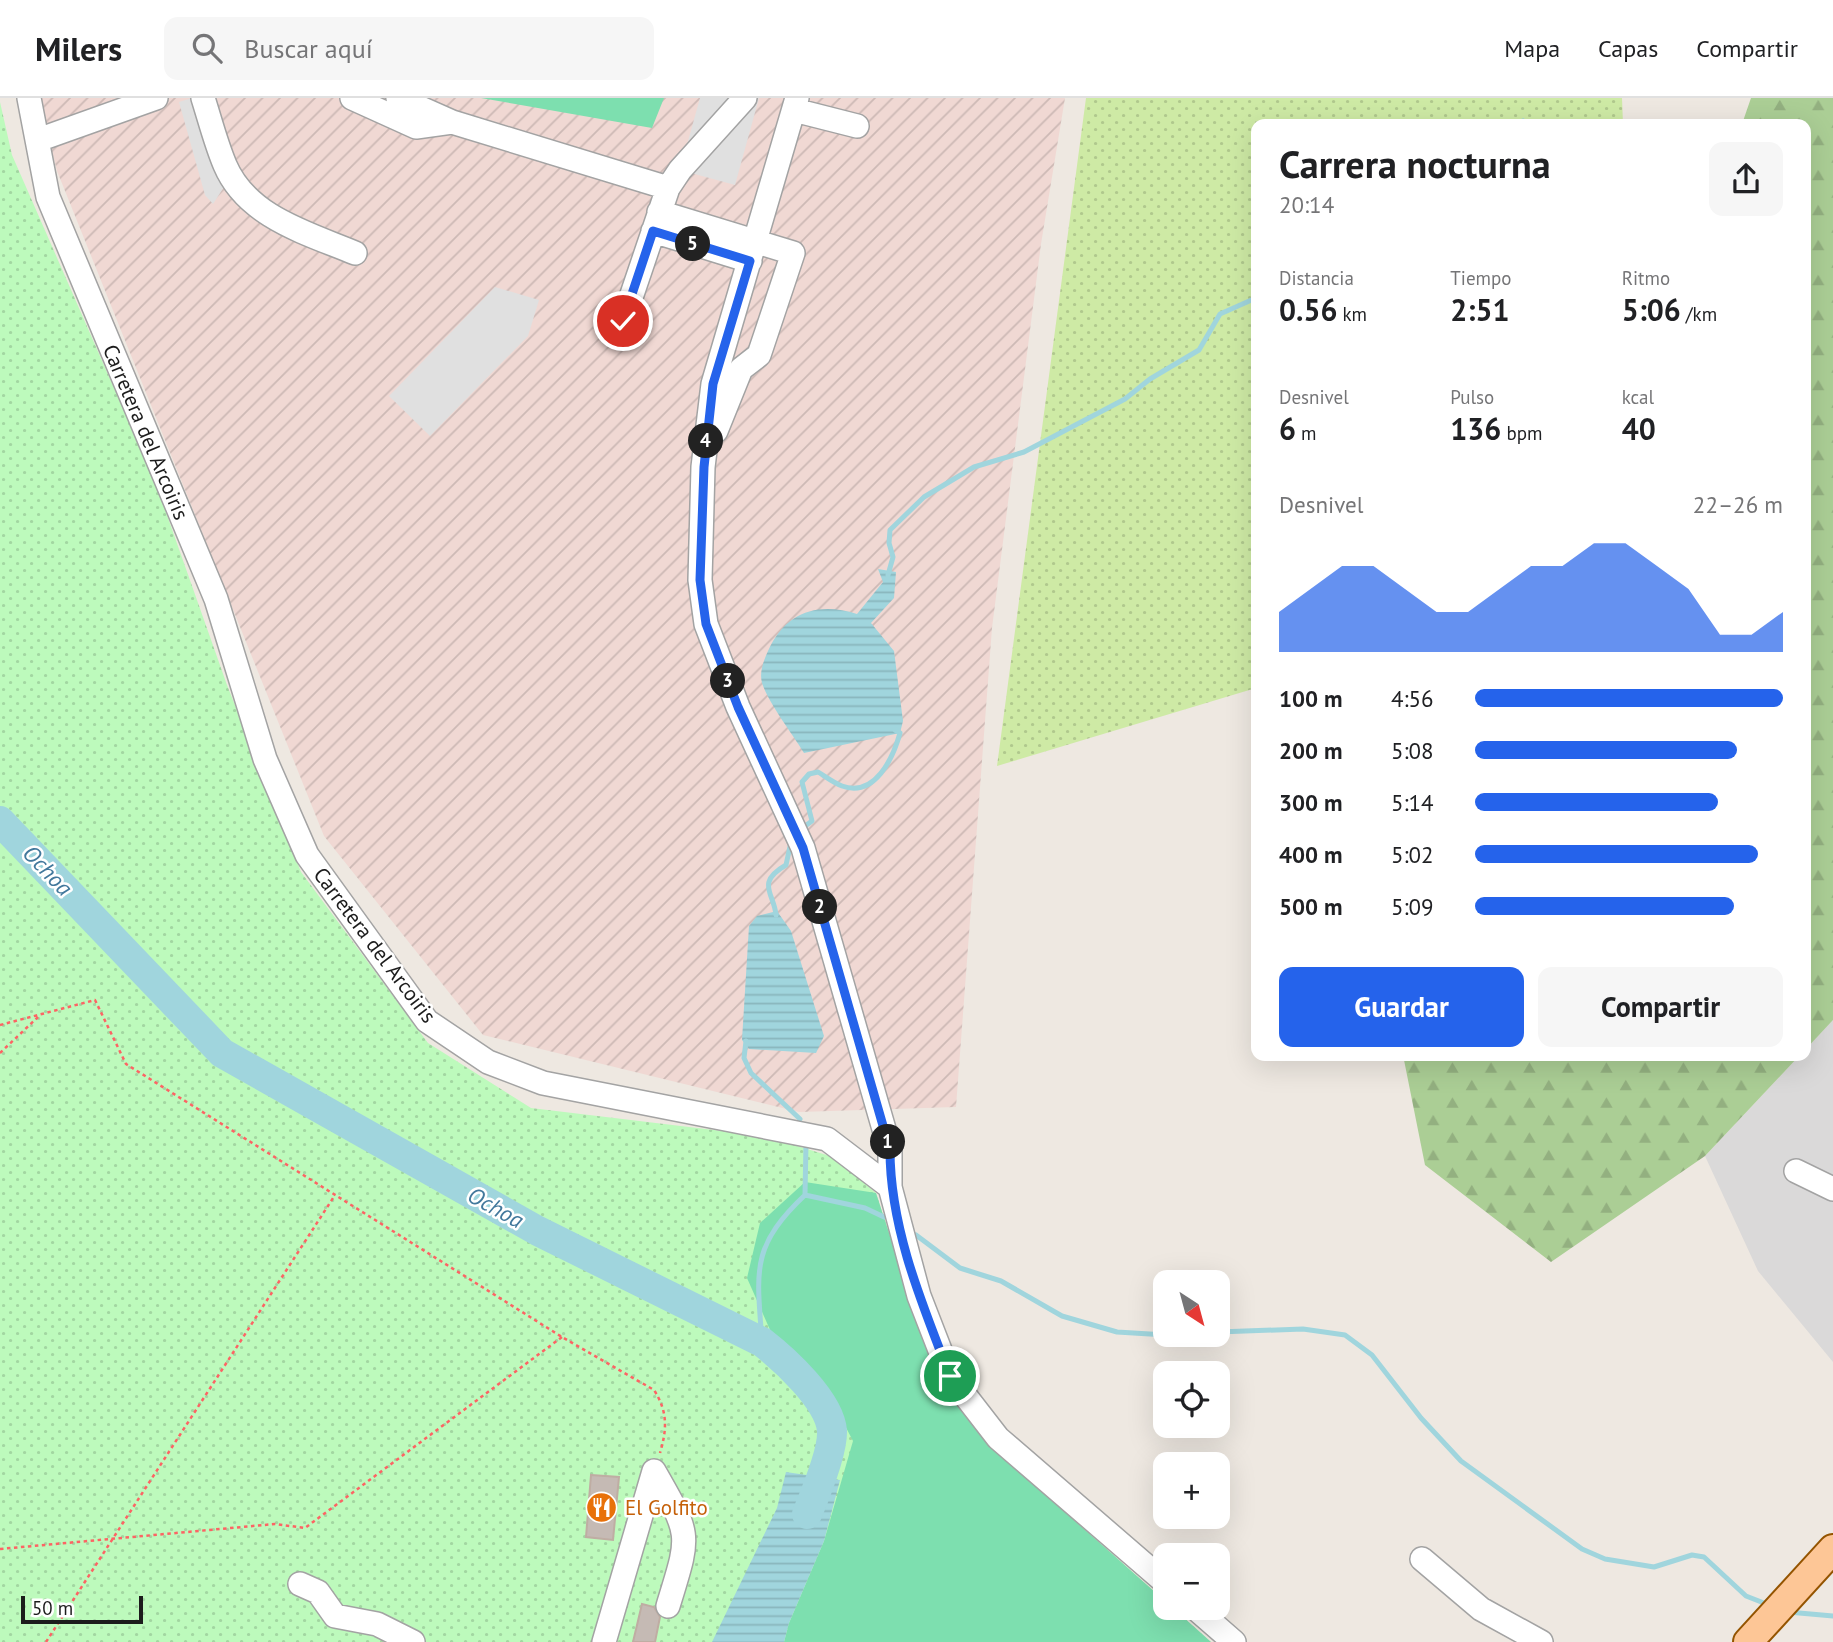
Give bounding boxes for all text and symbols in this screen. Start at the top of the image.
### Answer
search box [164,17,654,80]
text: Milers [35,27,122,70]
icon: search [188,29,226,67]
text: Buscar aquí [244,32,373,65]
text: Mapa [1504,33,1560,64]
text: Capas [1598,33,1658,64]
text: Compartir [1696,33,1798,64]
text: Carrera nocturna [1279,139,1551,188]
button: share [1709,142,1783,216]
text: 20:14 [1279,190,1334,219]
pin: 5 [676,226,710,262]
text: 5 [687,231,698,255]
text: Distancia [1279,266,1354,290]
text: Tiempo [1450,266,1512,290]
text: Ritmo [1622,266,1670,290]
text: 0.56 [1279,290,1337,329]
text: 2:51 [1450,290,1509,329]
text: 5:06 [1622,290,1681,329]
pin [593,291,653,351]
icon: check [604,302,642,340]
text: km [1337,302,1367,326]
text: /km [1681,302,1717,326]
street label: Carretera del Arcoiris [97,340,195,524]
text: Desnivel [1279,385,1349,409]
text: Pulso [1450,385,1494,409]
text: kcal [1622,385,1654,409]
text: 6 [1279,409,1296,448]
text: 136 [1450,409,1501,448]
text: 40 [1622,409,1656,448]
text: m [1296,421,1317,445]
text: bpm [1501,421,1542,445]
pin: 4 [688,424,724,458]
text: 4 [700,428,711,452]
text: Desnivel [1279,490,1363,519]
text: 22–26 m [1693,490,1783,519]
pin: 3 [710,664,746,698]
text: 3 [722,668,733,692]
text: 100 m [1279,684,1342,713]
text: 4:56 [1391,684,1434,713]
text: 200 m [1279,736,1342,765]
text: 5:08 [1391,736,1434,765]
text: 300 m [1279,788,1342,817]
text: 5:14 [1391,788,1434,817]
water label: Ochoa [17,839,79,901]
text: 400 m [1279,840,1342,869]
text: 5:02 [1391,840,1434,869]
street label: Carretera del Arcoiris [308,862,442,1028]
pin: 2 [802,890,838,924]
text: 500 m [1279,892,1342,921]
text: 5:09 [1391,892,1434,921]
text: 2 [814,894,825,918]
button: Guardar [1279,967,1524,1047]
button: Compartir [1538,967,1783,1047]
pin: 1 [870,1124,906,1160]
text: 1 [882,1129,893,1153]
water label: Ochoa [463,1180,529,1234]
north arrow [1153,1270,1230,1348]
map controls [1153,1270,1230,1620]
pin [920,1346,980,1406]
icon: arrive [931,1357,969,1395]
button: locate [1153,1361,1230,1438]
button: + [1153,1452,1230,1529]
restaurant icon: El Golfito [585,1490,619,1524]
place label: El Golfito [625,1494,708,1521]
button: − [1153,1543,1230,1620]
scale bar [21,1593,144,1625]
text: 50 m [32,1596,73,1620]

